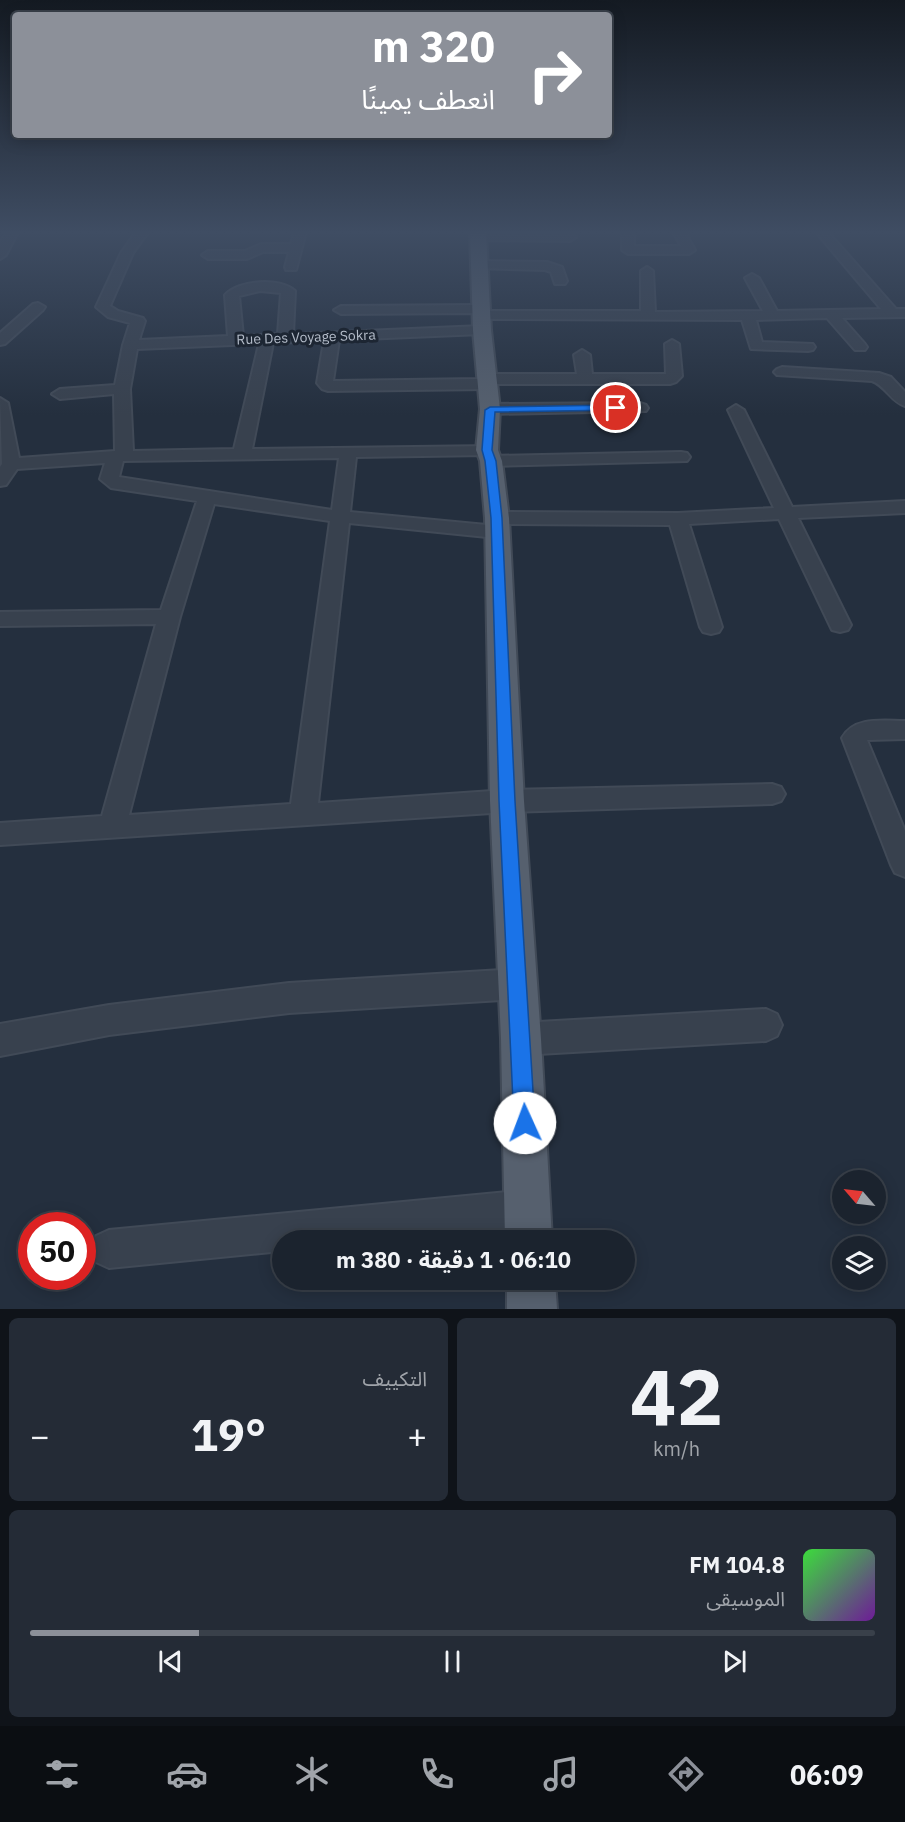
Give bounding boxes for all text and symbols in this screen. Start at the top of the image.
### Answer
text: 320 m [372,19,495,74]
icon: right [516,36,594,114]
text: انعطف يمينًا [361,81,495,116]
street label: Rue Des Voyage Sokra [236,326,377,348]
pin [590,382,641,433]
icon: arrive [599,391,632,424]
position arrow [493,1091,557,1155]
north arrow [832,1170,886,1224]
map controls [832,1170,886,1290]
speed limit sign: 50 [18,1212,96,1290]
button: layers [832,1236,886,1290]
text: 06:10 · 1 دقيقة · 380 m [336,1245,571,1274]
text: 42 [630,1345,723,1446]
text: التكييف [363,1365,427,1392]
text: 19° [191,1405,266,1463]
text: − [30,1414,50,1457]
text: + [407,1414,427,1457]
text: km/h [653,1435,700,1462]
text: 104.8 FM [689,1550,785,1579]
text: الموسيقى [706,1585,785,1612]
icon: previous [154,1645,187,1678]
icon: pause [436,1645,469,1678]
icon: next [718,1645,751,1678]
icon: filters [41,1753,83,1795]
icon: car [166,1753,208,1795]
icon: climate [291,1753,333,1795]
icon: phone [416,1753,458,1795]
icon: music [540,1753,582,1795]
icon: directions [665,1753,707,1795]
text: 06:09 [790,1757,864,1792]

